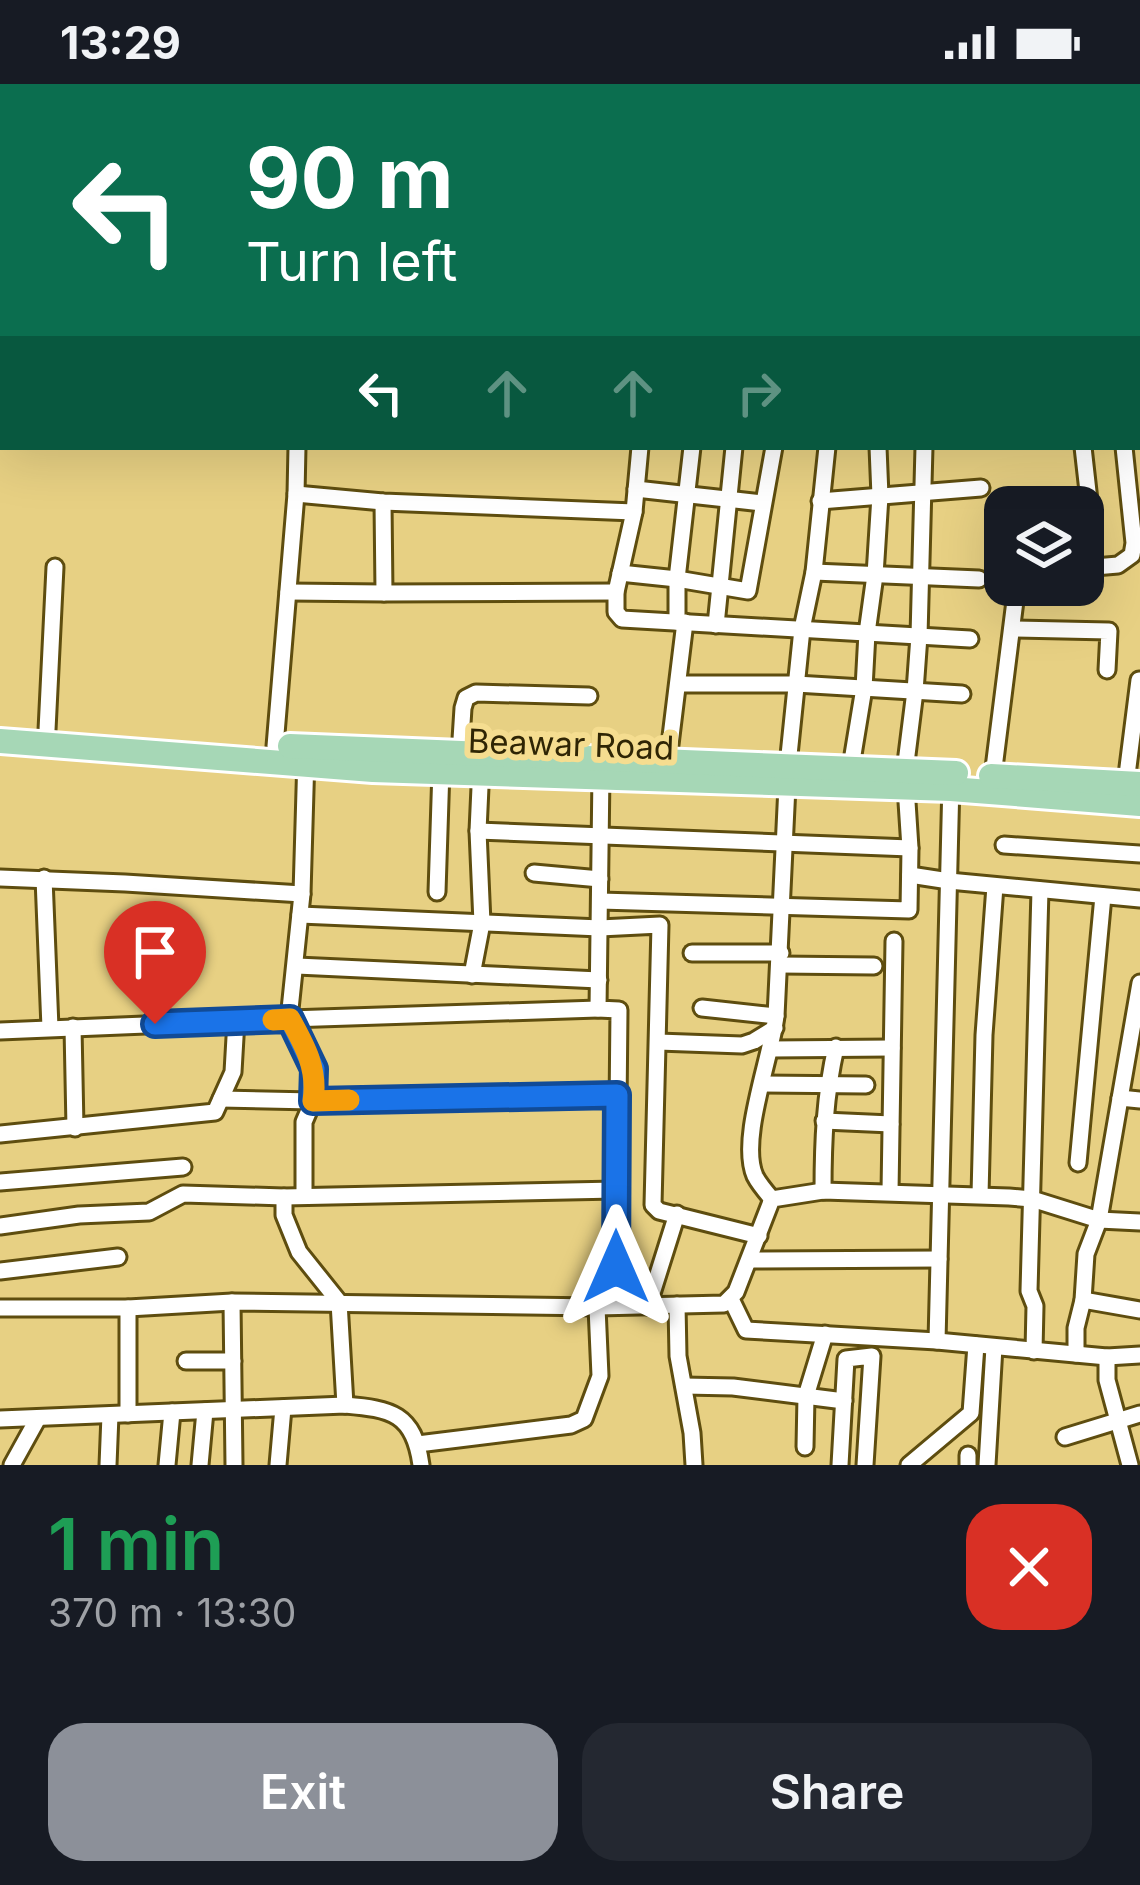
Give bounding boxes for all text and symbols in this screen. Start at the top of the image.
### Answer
text: 13:29 [60,15,181,70]
text: 90 m [246,127,454,228]
icon: left [48,132,204,288]
text: Turn left [246,229,457,294]
icon: left [348,360,414,426]
icon: ahead [474,360,540,426]
icon: ahead [600,360,666,426]
icon: right [726,360,792,426]
map controls [984,486,1104,606]
button: layers [984,486,1104,606]
street label: Beawar Road [467,720,675,768]
pin [104,901,206,1024]
icon: arrive [122,919,188,985]
position arrow [553,1204,679,1330]
text: 1 min [48,1500,224,1587]
button: close [966,1504,1092,1630]
text: 370 m · 13:30 [48,1589,296,1636]
button: Exit [48,1723,558,1861]
button: Share [582,1723,1092,1861]

